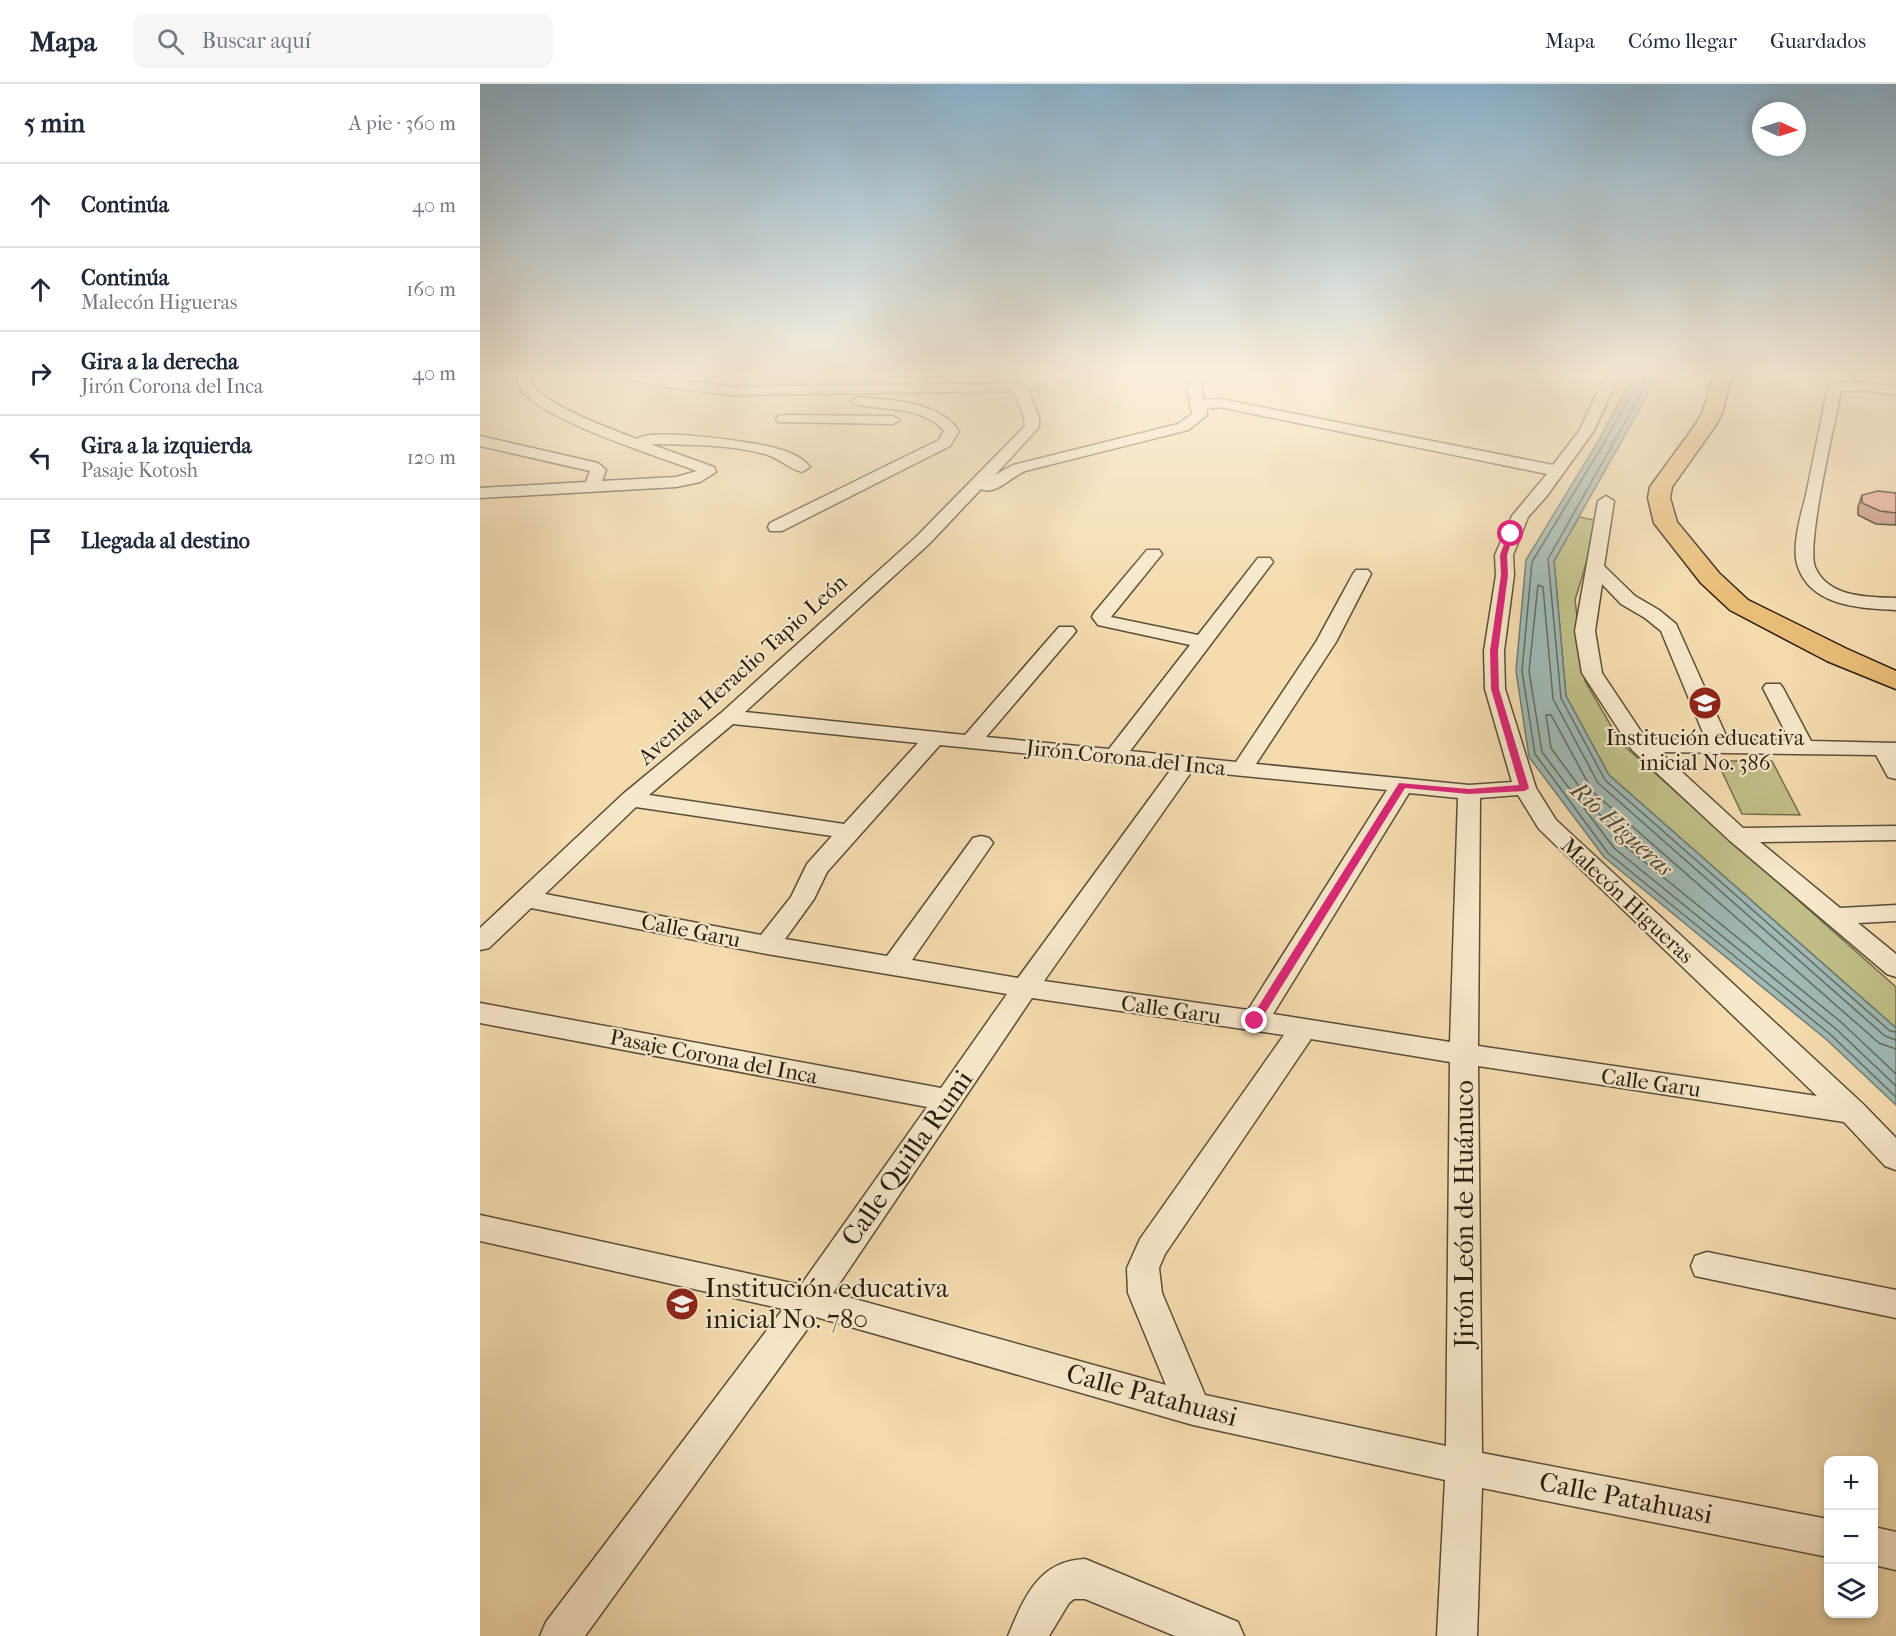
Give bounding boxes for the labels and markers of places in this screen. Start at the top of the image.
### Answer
school or university icon: Institución educativa inicial No. 386 [1687,685,1723,721]
place label: Institución educativa inicial No. 386 [1606,725,1805,776]
place label: Institución educativa inicial No. 780 [705,1272,949,1335]
school or university icon: Institución educativa inicial No. 780 [664,1286,700,1322]

